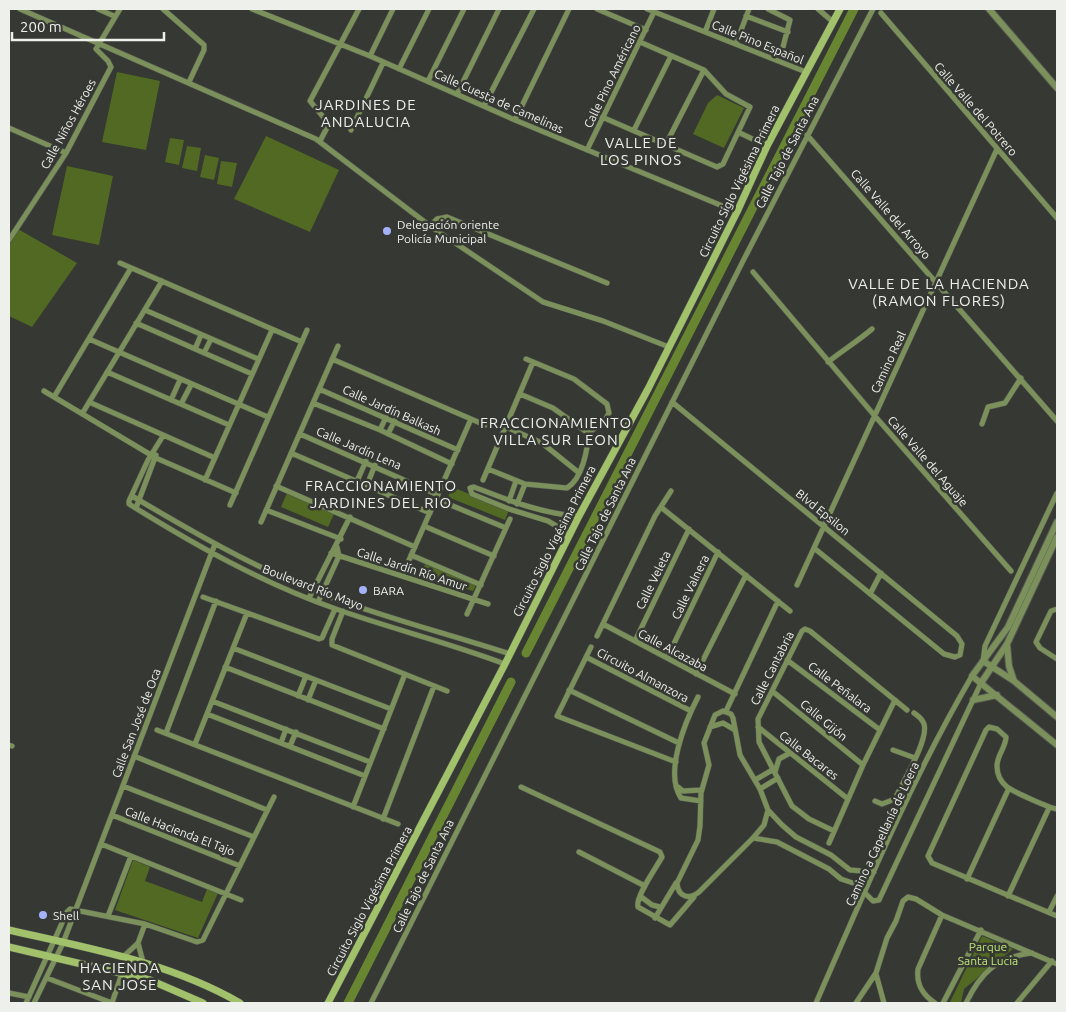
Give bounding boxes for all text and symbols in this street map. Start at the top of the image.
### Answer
scale bar [12,10,165,42]
text: 200 m [20,18,62,35]
street label: Calle Pino Español [710,18,806,66]
street label: Calle Pino Américano [581,22,643,130]
street label: Calle Valle del Potrero [932,60,1020,158]
street label: Calle Cuesta de Camelinas [432,67,566,135]
street label: Calle Niños Héroes [38,77,98,171]
street label: Calle Tajo de Santa Ana [753,94,821,210]
district label: JARDINES DE ANDALUCIA [315,96,417,130]
street label: Circuito Siglo Vigésima Primera [696,103,782,259]
district label: VALLE DE LOS PINOS [600,134,682,168]
street label: Calle Valle del Arroyo [848,166,934,262]
place label: Delegación oriente Policía Municipal [397,218,499,245]
marker: Delegación oriente Policía Municipal [381,225,393,237]
district label: VALLE DE LA HACIENDA (RAMON FLORES) [848,275,1030,309]
street label: Camino Real [868,329,908,395]
street label: Calle Jardín Balkash [341,382,443,438]
street label: Calle Valle del Aguaje [885,413,971,509]
district label: FRACCIONAMIENTO VILLA SUR LEON [480,414,632,448]
street label: Calle Jardín Lena [315,424,403,472]
street label: Calle Tajo de Santa Ana [572,455,638,573]
street label: Circuito Siglo Vigésima Primera [510,463,598,619]
district label: FRACCIONAMIENTO JARDINES DEL RIO [305,477,457,511]
street label: Blvd Epsilon [794,486,852,538]
street label: Calle Jardín Río Amur [355,545,469,593]
street label: Calle Veleta [633,549,673,611]
street label: Calle Valnera [669,553,711,621]
street label: Boulevard Río Mayo [261,562,365,612]
marker: BARA [357,584,369,596]
place label: BARA [373,584,404,597]
street label: Calle Alcazaba [636,626,710,674]
street label: Calle Cantabria [748,629,796,707]
street label: Circuito Almanzora [595,645,691,705]
street label: Calle Peñalara [806,659,874,715]
street label: Calle San José de Oca [109,666,163,780]
street label: Calle Gijón [798,697,850,743]
street label: Calle Bacares [777,728,841,782]
street label: Camino a Capellanía de Loera [843,760,921,908]
street label: Calle Hacienda El Tajo [123,804,237,858]
street label: Calle Tajo de Santa Ana [390,817,456,935]
street label: Circuito Siglo Vigésima Primera [324,824,414,978]
marker: Shell [37,909,49,921]
place label: Shell [53,909,79,922]
park label: Parque Santa Lucia [958,940,1018,967]
district label: HACIENDA SAN JOSE [80,959,160,993]

